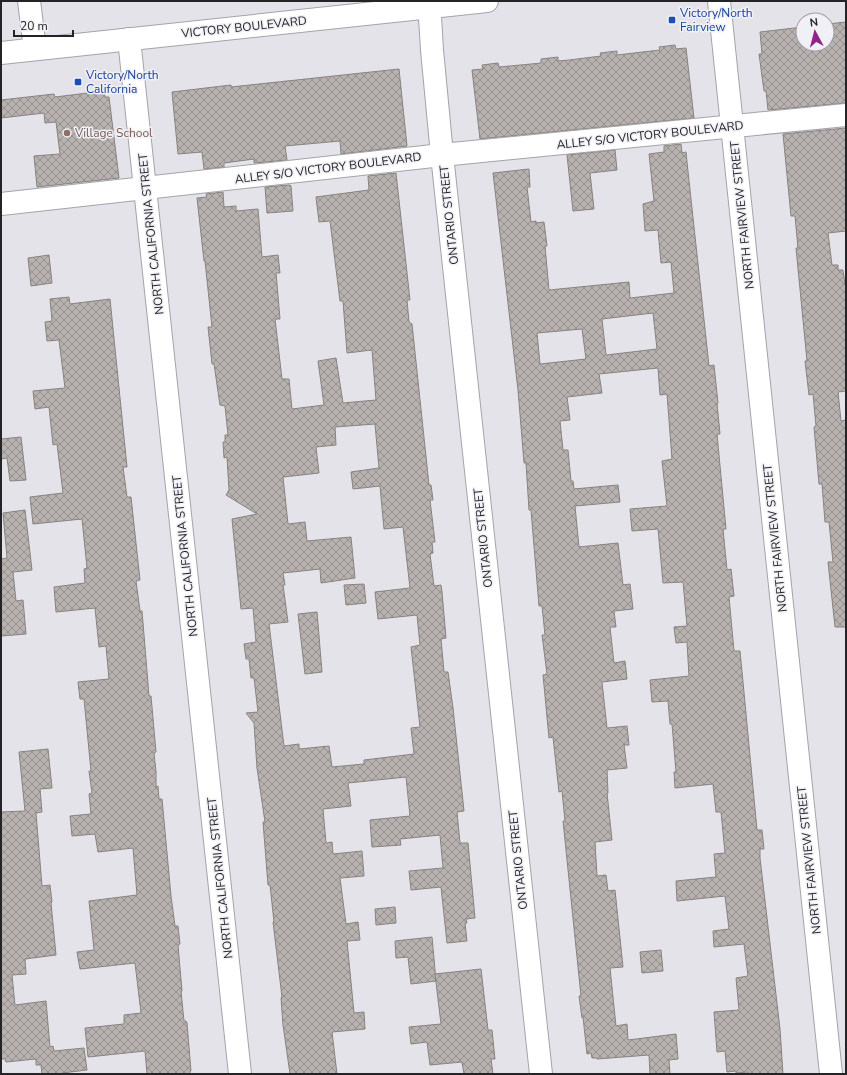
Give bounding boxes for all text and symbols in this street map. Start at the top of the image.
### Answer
place label: Victory/North Fairview [679,5,753,35]
scale bar [14,12,73,38]
street label: VICTORY BOULEVARD [179,12,308,42]
north arrow [795,12,835,52]
marker: Victory/North Fairview [667,15,677,25]
text: N [809,15,819,31]
text: 20 m [20,18,48,34]
place label: Victory/North California [85,67,159,97]
marker: Victory/North California [73,77,83,87]
street label: ALLEY S/O VICTORY BOULEVARD [556,117,744,153]
place label: Village School [74,125,153,141]
marker: Village School [62,128,72,138]
street label: NORTH FAIRVIEW STREET [726,139,758,290]
street label: ALLEY S/O VICTORY BOULEVARD [234,149,422,187]
street label: NORTH CALIFORNIA STREET [134,152,167,316]
street label: ONTARIO STREET [436,164,462,266]
street label: NORTH FAIRVIEW STREET [759,462,791,613]
street label: NORTH CALIFORNIA STREET [168,474,201,638]
street label: ONTARIO STREET [470,487,496,589]
street label: NORTH FAIRVIEW STREET [793,784,825,935]
street label: NORTH CALIFORNIA STREET [203,796,236,960]
street label: ONTARIO STREET [505,809,531,911]

